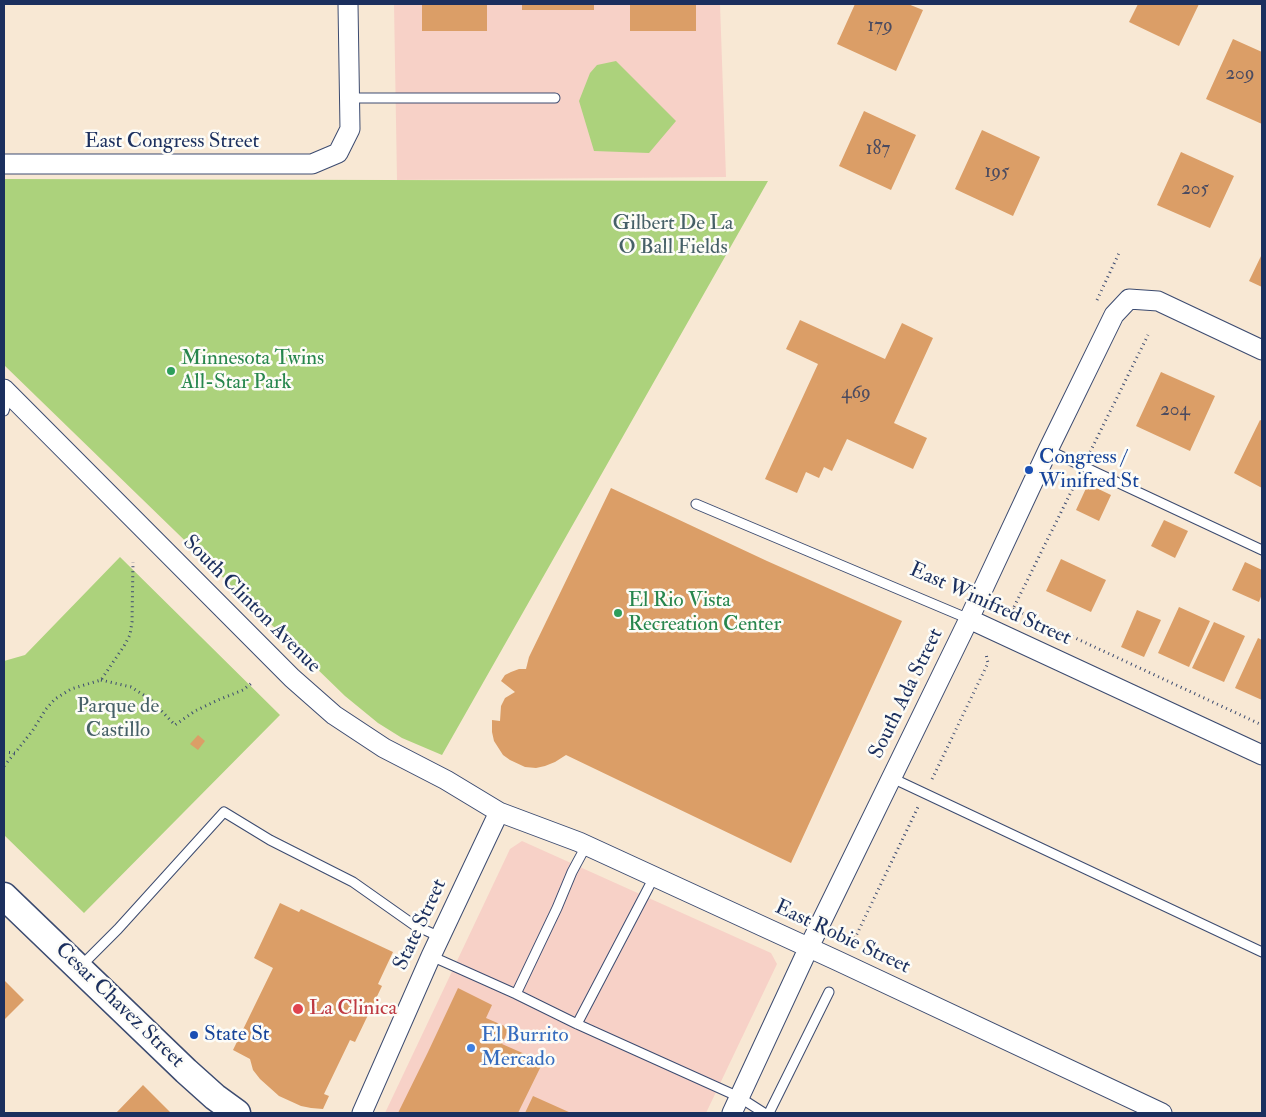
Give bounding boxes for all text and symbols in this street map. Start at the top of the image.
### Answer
house number: 179 [867,16,893,38]
house number: 209 [1225,64,1255,86]
street label: East Congress Street [85,129,259,155]
house number: 187 [866,139,890,161]
house number: 195 [985,162,1009,184]
house number: 205 [1181,179,1209,201]
park label: Gilbert De La O Ball Fields [613,211,733,261]
place label: Minnesota Twins All-Star Park [181,346,324,396]
marker: Minnesota Twins All-Star Park [165,365,177,377]
house number: 469 [841,383,871,405]
house number: 204 [1160,400,1190,422]
place label: Congress / Winifred St [1039,445,1139,495]
marker: Congress / Winifred St [1023,464,1035,476]
street label: South Clinton Avenue [177,531,325,679]
street label: East Winifred Street [905,558,1075,652]
place label: El Rio Vista Recreation Center [628,588,781,638]
marker: El Rio Vista Recreation Center [612,607,624,619]
street label: South Ada Street [865,625,949,763]
park label: Parque de Castillo [77,694,159,744]
street label: State Street [389,875,453,975]
street label: East Robie Street [770,896,914,980]
street label: Cesar Chavez Street [49,938,189,1074]
place label: La Clinica [309,996,397,1022]
marker: La Clinica [291,1002,305,1016]
place label: State St [204,1022,270,1048]
place label: El Burrito Mercado [481,1023,569,1073]
marker: State St [188,1029,200,1041]
marker: El Burrito Mercado [465,1042,477,1054]

